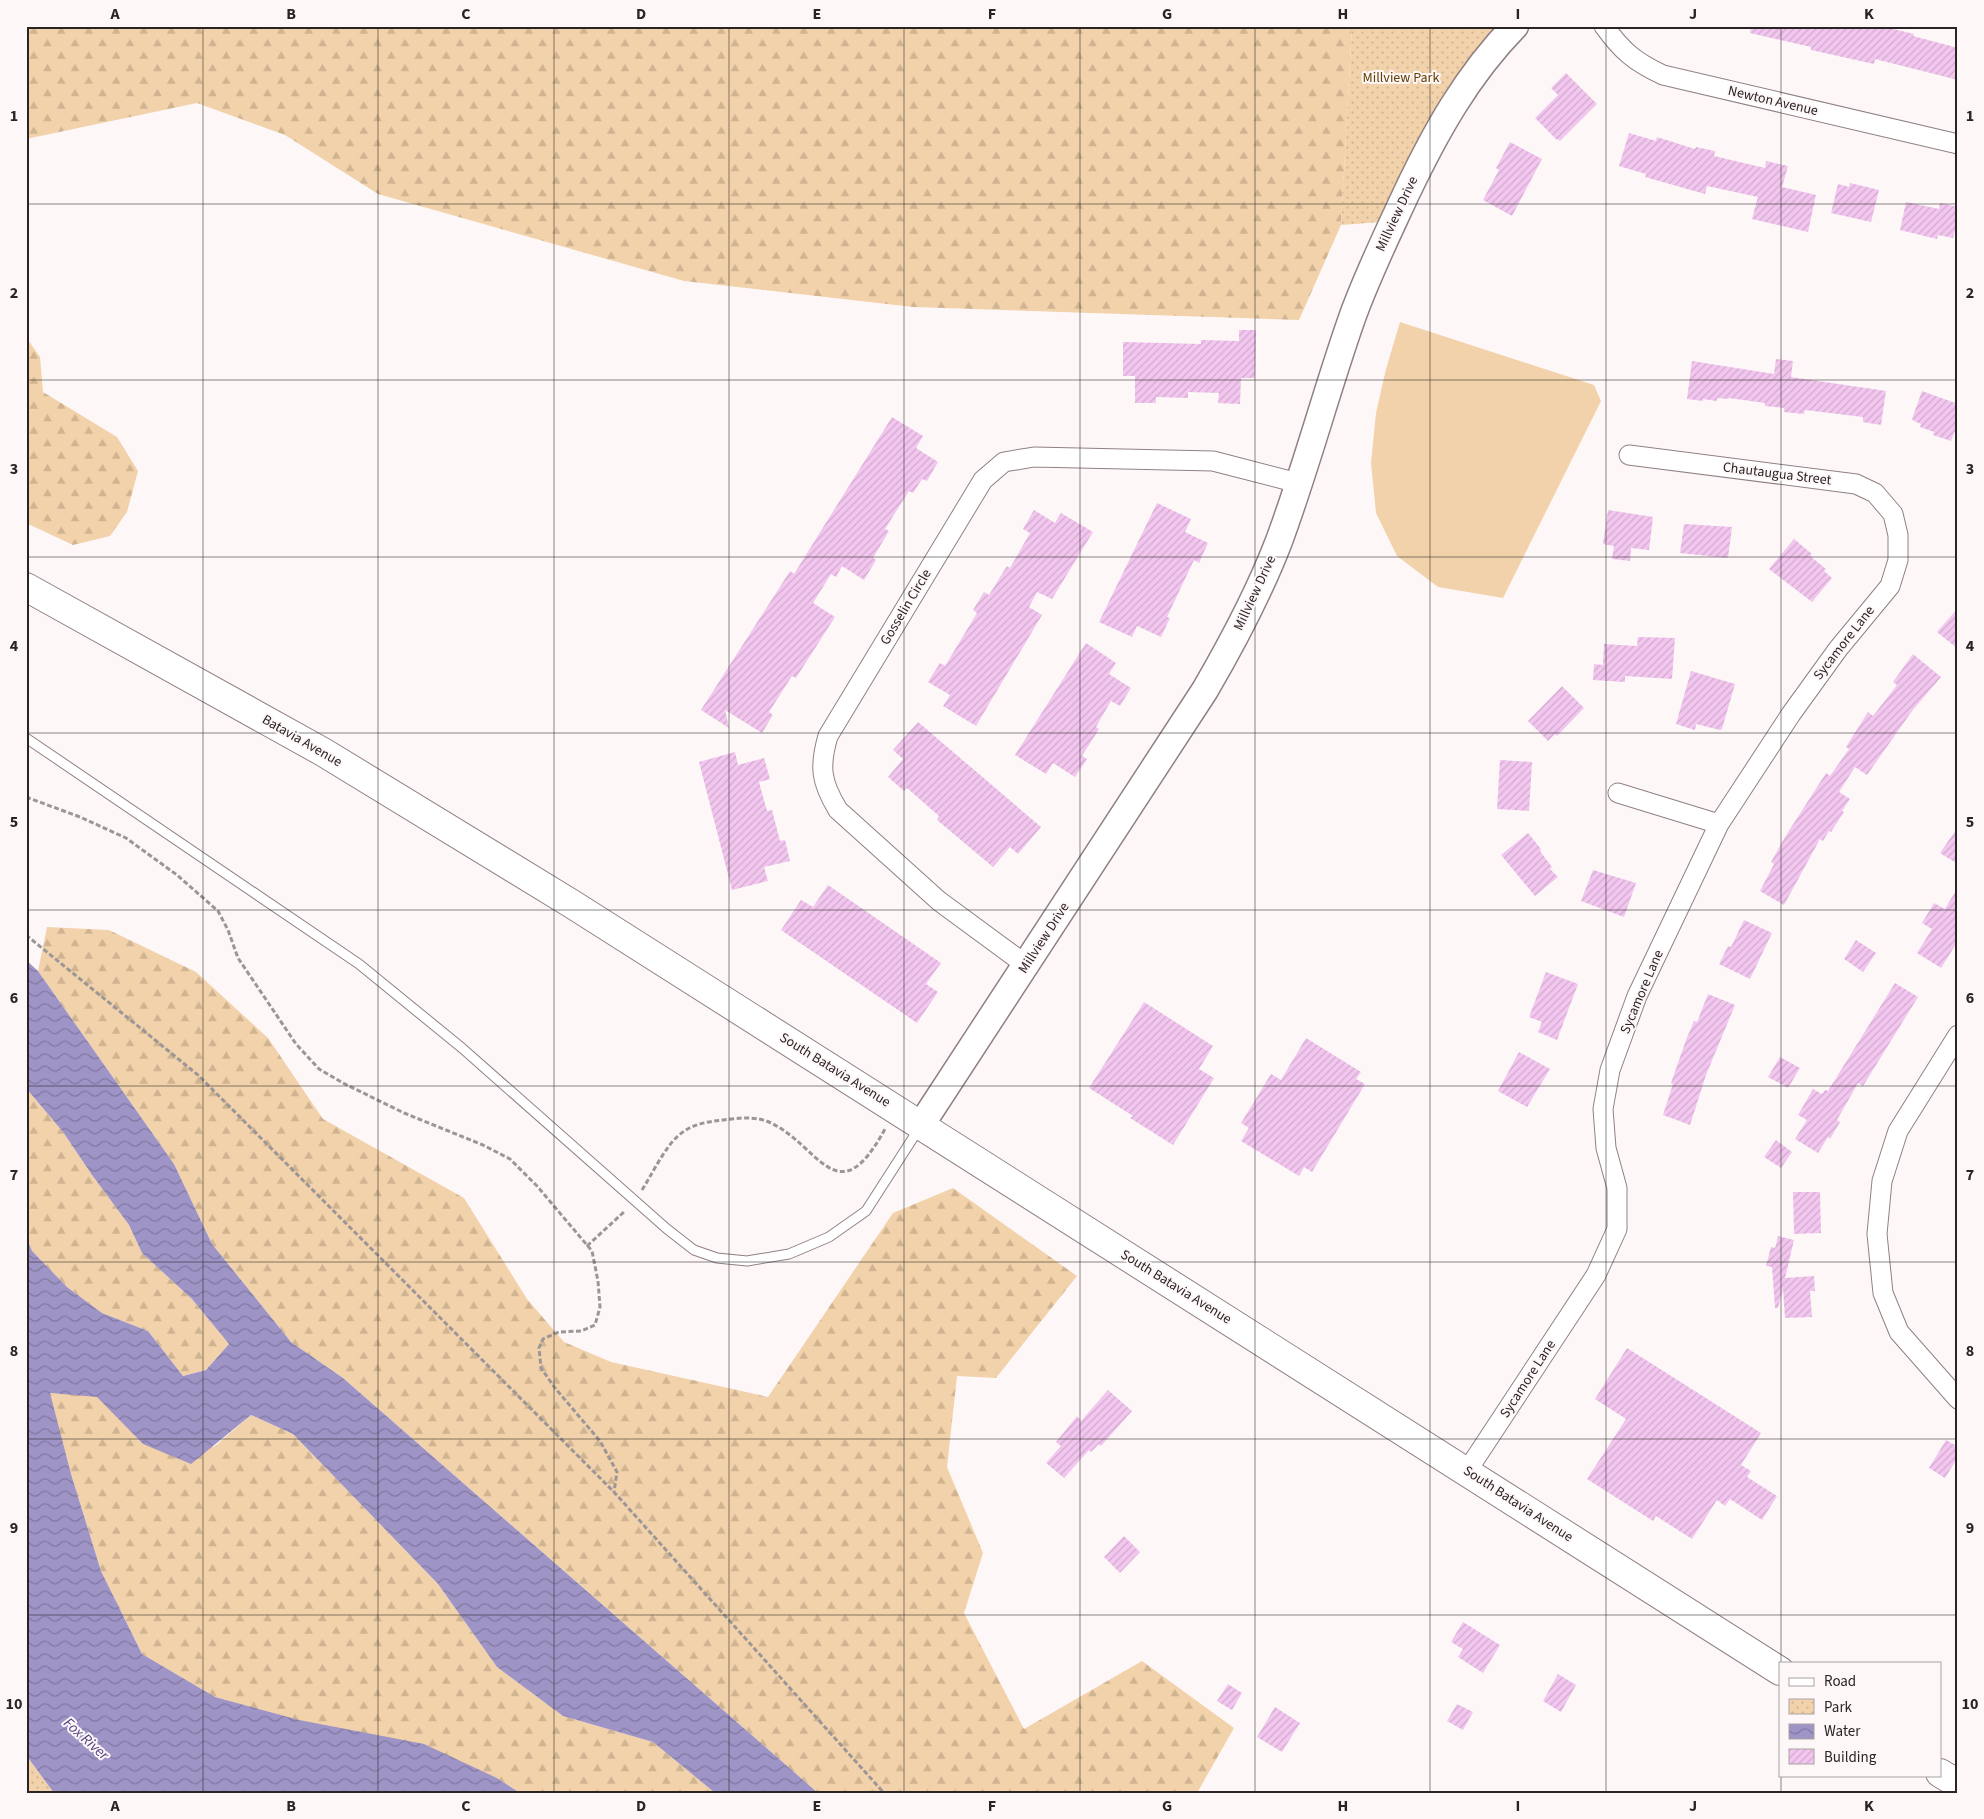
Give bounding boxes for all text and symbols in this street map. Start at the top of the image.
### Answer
text: A [109,3,120,25]
text: B [286,3,296,25]
text: C [461,3,471,25]
text: D [636,3,646,25]
text: E [813,3,821,25]
text: F [988,3,996,25]
text: G [1162,3,1172,25]
text: H [1338,3,1348,25]
text: I [1516,3,1520,25]
text: J [1689,3,1697,25]
text: K [1864,3,1874,25]
park label: Millview Park [1363,68,1439,88]
street label: Newton Avenue [1726,81,1820,121]
text: 1 [10,105,18,127]
text: 1 [1966,105,1974,127]
street label: Millview Drive [1371,173,1423,255]
text: 2 [10,282,18,304]
text: 2 [1966,282,1974,304]
street label: Chautaugua Street [1722,457,1833,491]
text: 3 [10,458,18,480]
text: 3 [1966,458,1974,480]
street label: Millview Drive [1229,552,1281,634]
street label: Gosselin Circle [875,565,937,649]
street label: Sycamore Lane [1809,602,1879,684]
text: 4 [10,635,19,657]
text: 4 [1966,635,1975,657]
street label: Batavia Avenue [258,710,346,772]
text: 5 [10,811,18,833]
text: 5 [1966,811,1974,833]
street label: Millview Drive [1014,899,1074,977]
street label: Sycamore Lane [1615,947,1669,1037]
text: 6 [10,987,18,1009]
text: 6 [1966,987,1974,1009]
street label: South Batavia Avenue [776,1028,894,1112]
text: 7 [10,1164,18,1186]
text: 7 [1966,1164,1974,1186]
street label: South Batavia Avenue [1117,1245,1235,1329]
street label: Sycamore Lane [1495,1336,1561,1422]
text: 8 [10,1340,18,1362]
text: 8 [1966,1340,1974,1362]
street label: South Batavia Avenue [1459,1461,1577,1547]
text: 9 [10,1517,18,1539]
text: 9 [1966,1517,1974,1539]
legend [1779,1662,1942,1776]
text: Road [1824,1671,1856,1692]
text: 10 [6,1693,22,1715]
text: 10 [1962,1693,1978,1715]
text: Park [1824,1697,1853,1718]
water label: Fox River [59,1713,114,1766]
text: Water [1824,1721,1861,1742]
text: Building [1824,1747,1877,1768]
text: A [109,1795,120,1817]
text: B [286,1795,296,1817]
text: C [461,1795,471,1817]
text: D [636,1795,646,1817]
text: E [813,1795,821,1817]
text: F [988,1795,996,1817]
text: G [1162,1795,1172,1817]
text: H [1338,1795,1348,1817]
text: I [1516,1795,1520,1817]
text: J [1689,1795,1697,1817]
text: K [1864,1795,1874,1817]

